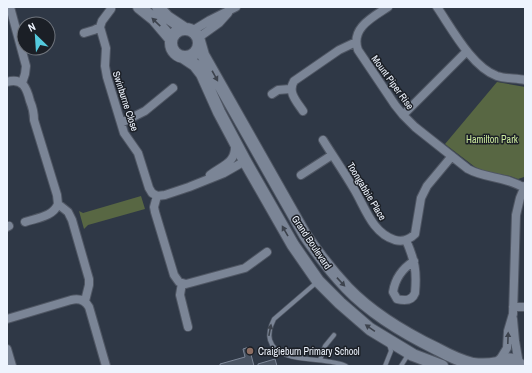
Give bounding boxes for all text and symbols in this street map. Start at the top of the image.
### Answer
north arrow [16,16,56,56]
one-way arrow [151,17,161,27]
text: N [26,19,38,35]
street label: Mount Piper Rise [369,53,417,112]
street label: Swinburne Close [110,69,141,133]
one-way arrow [212,70,218,82]
park label: Hamilton Park [466,133,519,146]
street label: Toongabbie Place [344,160,389,223]
street label: Grand Boulevard [289,213,334,272]
one-way arrow [282,225,289,237]
one-way arrow [336,277,345,286]
one-way arrow [268,324,274,336]
one-way arrow [365,324,375,332]
one-way arrow [504,332,511,344]
place label: Craigieburn Primary School [258,345,360,358]
marker: Craigieburn Primary School [245,346,255,356]

